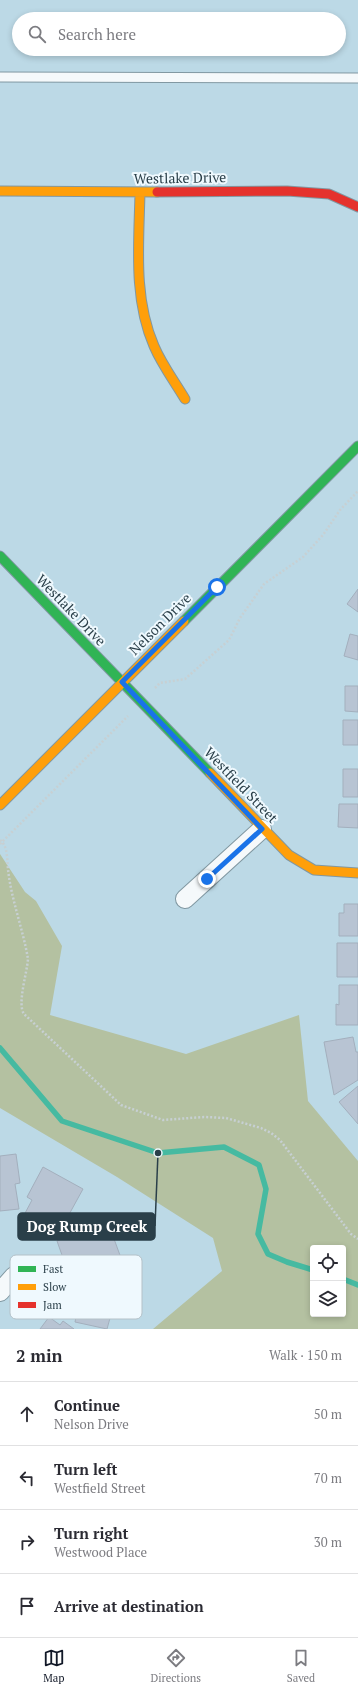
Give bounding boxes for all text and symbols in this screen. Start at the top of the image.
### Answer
search box [12,12,346,56]
icon: search [26,23,48,45]
text: Search here [58,24,136,44]
street label: Westlake Drive [134,167,226,188]
street label: Westlake Drive [32,570,110,650]
route start [208,578,226,596]
street label: Nelson Drive [124,588,195,659]
street label: Westfield Street [200,743,283,827]
route end [198,870,216,888]
callout: Dog Rump Creek [18,1213,155,1240]
text: Dog Rump Creek [27,1216,147,1236]
map controls [310,1245,346,1317]
button: locate [310,1245,346,1281]
legend [10,1255,142,1319]
text: Fast [43,1262,63,1276]
text: Slow [43,1280,67,1294]
button: layers [310,1281,346,1317]
text: Jam [43,1298,62,1312]
text: 2 min [16,1344,63,1367]
text: Walk · 150 m [269,1346,342,1364]
text: Continue [54,1395,120,1415]
icon: ahead [16,1403,38,1425]
text: 50 m [314,1405,342,1423]
text: Nelson Drive [54,1415,129,1433]
text: Turn left [54,1459,118,1479]
icon: left [16,1467,38,1489]
text: 70 m [314,1469,342,1487]
text: Westfield Street [54,1479,146,1497]
text: Turn right [54,1523,129,1543]
icon: right [16,1531,38,1553]
text: 30 m [314,1533,342,1551]
text: Westwood Place [54,1543,147,1561]
icon: arrive [16,1595,38,1617]
text: Arrive at destination [54,1596,204,1616]
tab: Map [43,1647,65,1685]
tab: Directions [150,1647,201,1685]
tab: Saved [287,1647,315,1685]

